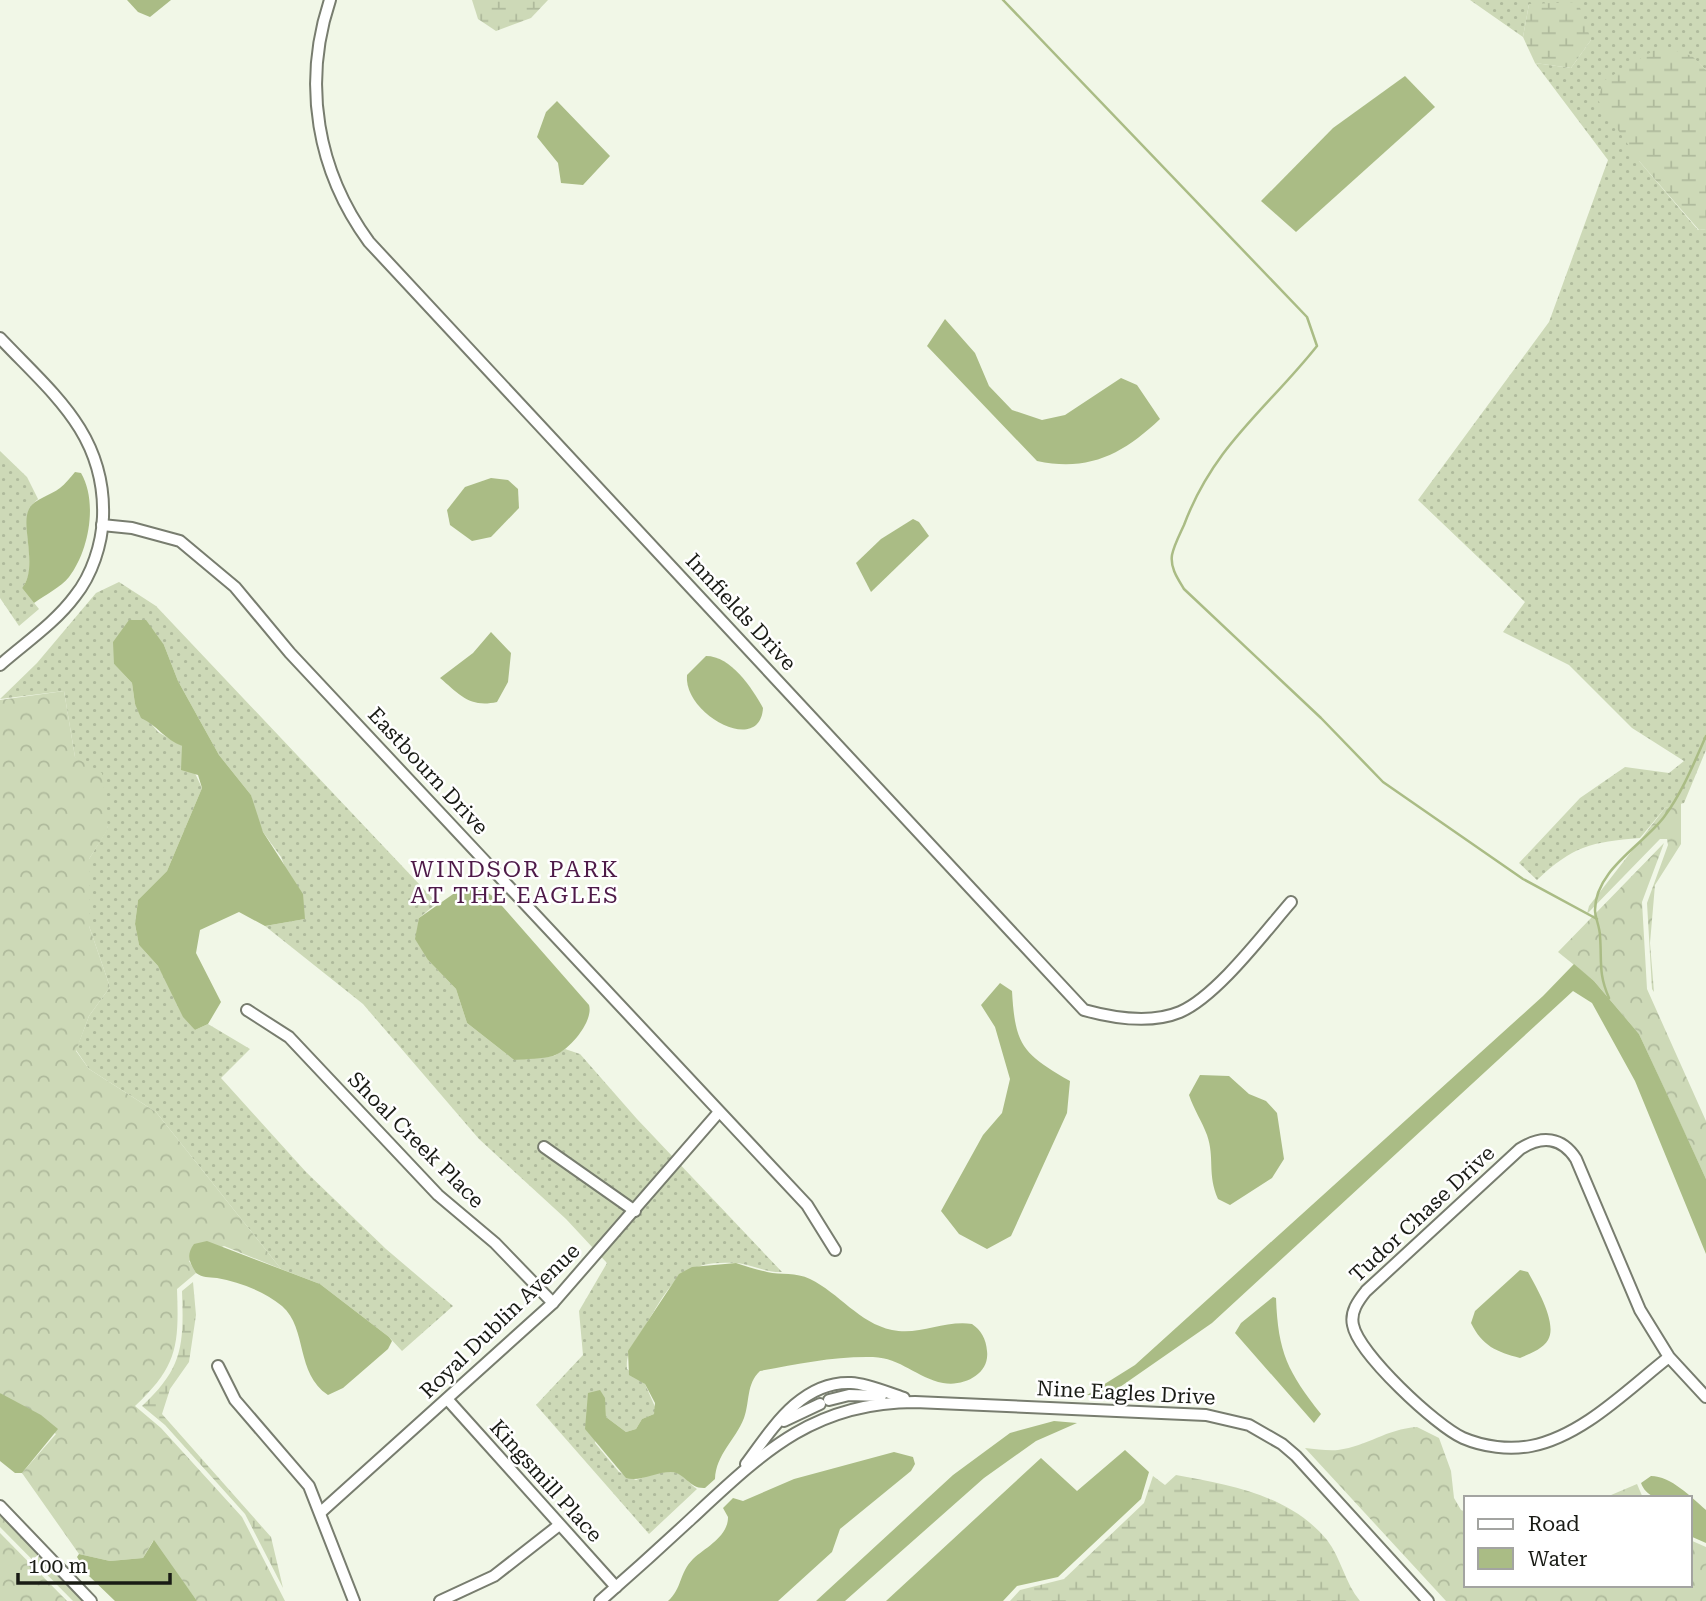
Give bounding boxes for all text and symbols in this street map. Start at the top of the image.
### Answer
street label: Innfields Drive [681,549,801,675]
street label: Eastbourn Drive [363,703,493,839]
district label: WINDSOR PARK AT THE EAGLES [410,856,620,909]
street label: Shoal Creek Place [343,1067,489,1213]
street label: Tudor Chase Drive [1345,1141,1499,1287]
street label: Royal Dublin Avenue [415,1239,585,1403]
street label: Nine Eagles Drive [1036,1376,1216,1410]
street label: Kingsmill Place [485,1415,607,1547]
legend [1464,1496,1692,1587]
text: Road [1528,1512,1580,1536]
scale bar [18,1542,170,1586]
text: Water [1528,1547,1588,1571]
text: 100 m [28,1554,88,1578]

